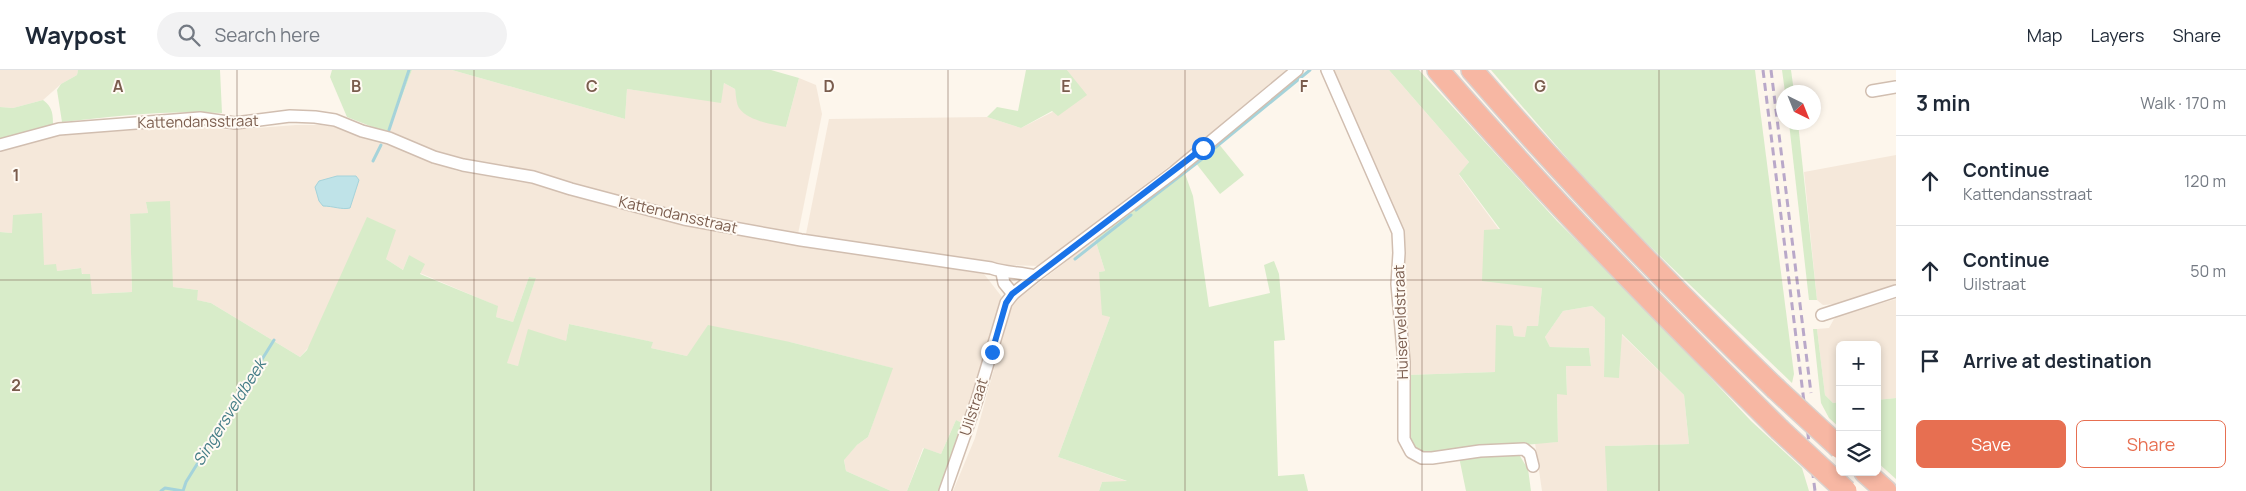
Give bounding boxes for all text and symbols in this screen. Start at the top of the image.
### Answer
search box [157,12,507,57]
text: Waypost [25,18,127,51]
icon: search [175,21,203,49]
text: Search here [215,22,320,48]
text: Map [2027,23,2062,47]
text: Layers [2090,23,2144,47]
text: Share [2172,23,2221,47]
text: A [113,75,124,97]
text: B [351,75,361,97]
text: C [586,75,598,97]
text: D [823,75,835,97]
text: E [1061,75,1071,97]
text: F [1300,75,1309,97]
text: G [1534,75,1546,97]
north arrow [1776,85,1821,130]
text: 3 min [1916,89,1970,117]
text: Walk · 170 m [2140,92,2226,114]
street label: Kattendansstraat [137,110,259,133]
route start [1192,137,1215,160]
text: Continue [1963,157,2049,183]
text: 1 [12,164,20,186]
icon: ahead [1916,167,1944,195]
text: 120 m [2184,170,2226,192]
text: Kattendansstraat [1963,183,2093,205]
street label: Kattendansstraat [617,191,740,238]
text: Continue [1963,247,2049,273]
icon: ahead [1916,257,1944,285]
text: 50 m [2190,260,2226,282]
street label: Huiserveldstraat [1388,264,1413,380]
text: Uilstraat [1963,273,2026,295]
route end [981,341,1004,364]
map controls [1836,341,1881,476]
button: + [1836,341,1881,386]
icon: arrive [1916,347,1944,375]
text: Arrive at destination [1963,348,2152,374]
water label: Singersveldbeek [187,353,272,470]
text: 2 [11,374,21,396]
street label: Uilstraat [954,375,993,438]
button: − [1836,386,1881,431]
button: Save [1916,420,2066,468]
button: Share [2076,420,2226,468]
button: layers [1836,431,1881,476]

